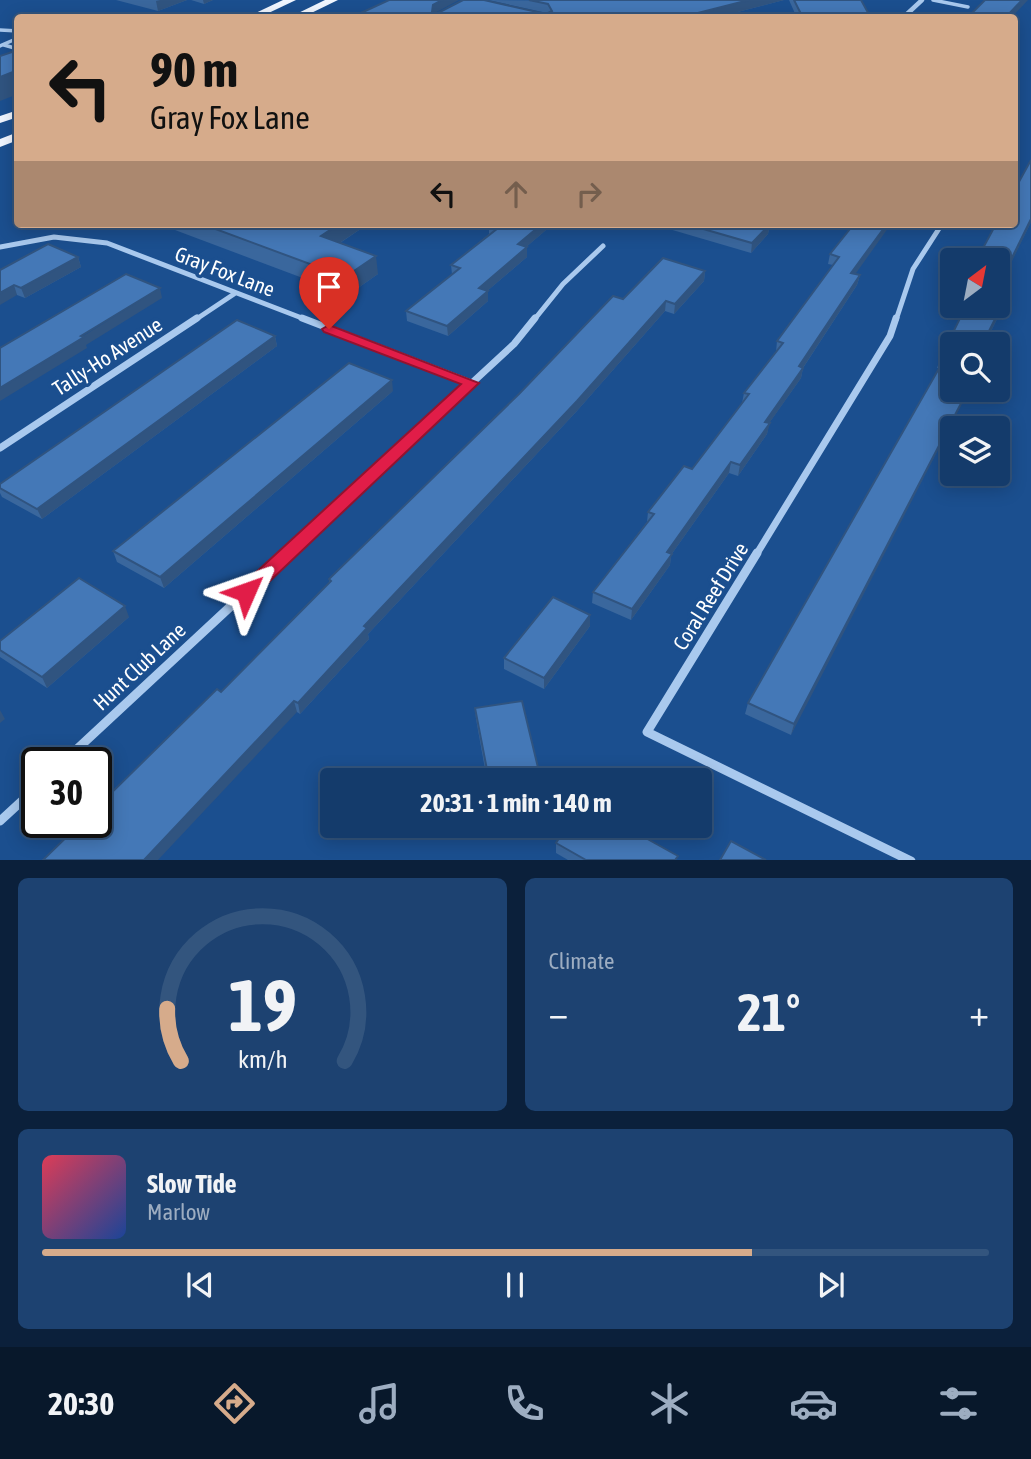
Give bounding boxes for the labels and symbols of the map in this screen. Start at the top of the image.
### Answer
street label: Gray Fox Lane [172,241,278,301]
north arrow [940,248,1010,318]
pin [299,257,359,329]
street label: Tally-Ho Avenue [48,312,166,400]
street label: Coral Reef Drive [667,538,753,654]
position arrow [209,555,283,629]
street label: Hunt Club Lane [88,617,190,715]
speed limit sign: 30 [21,747,112,838]

